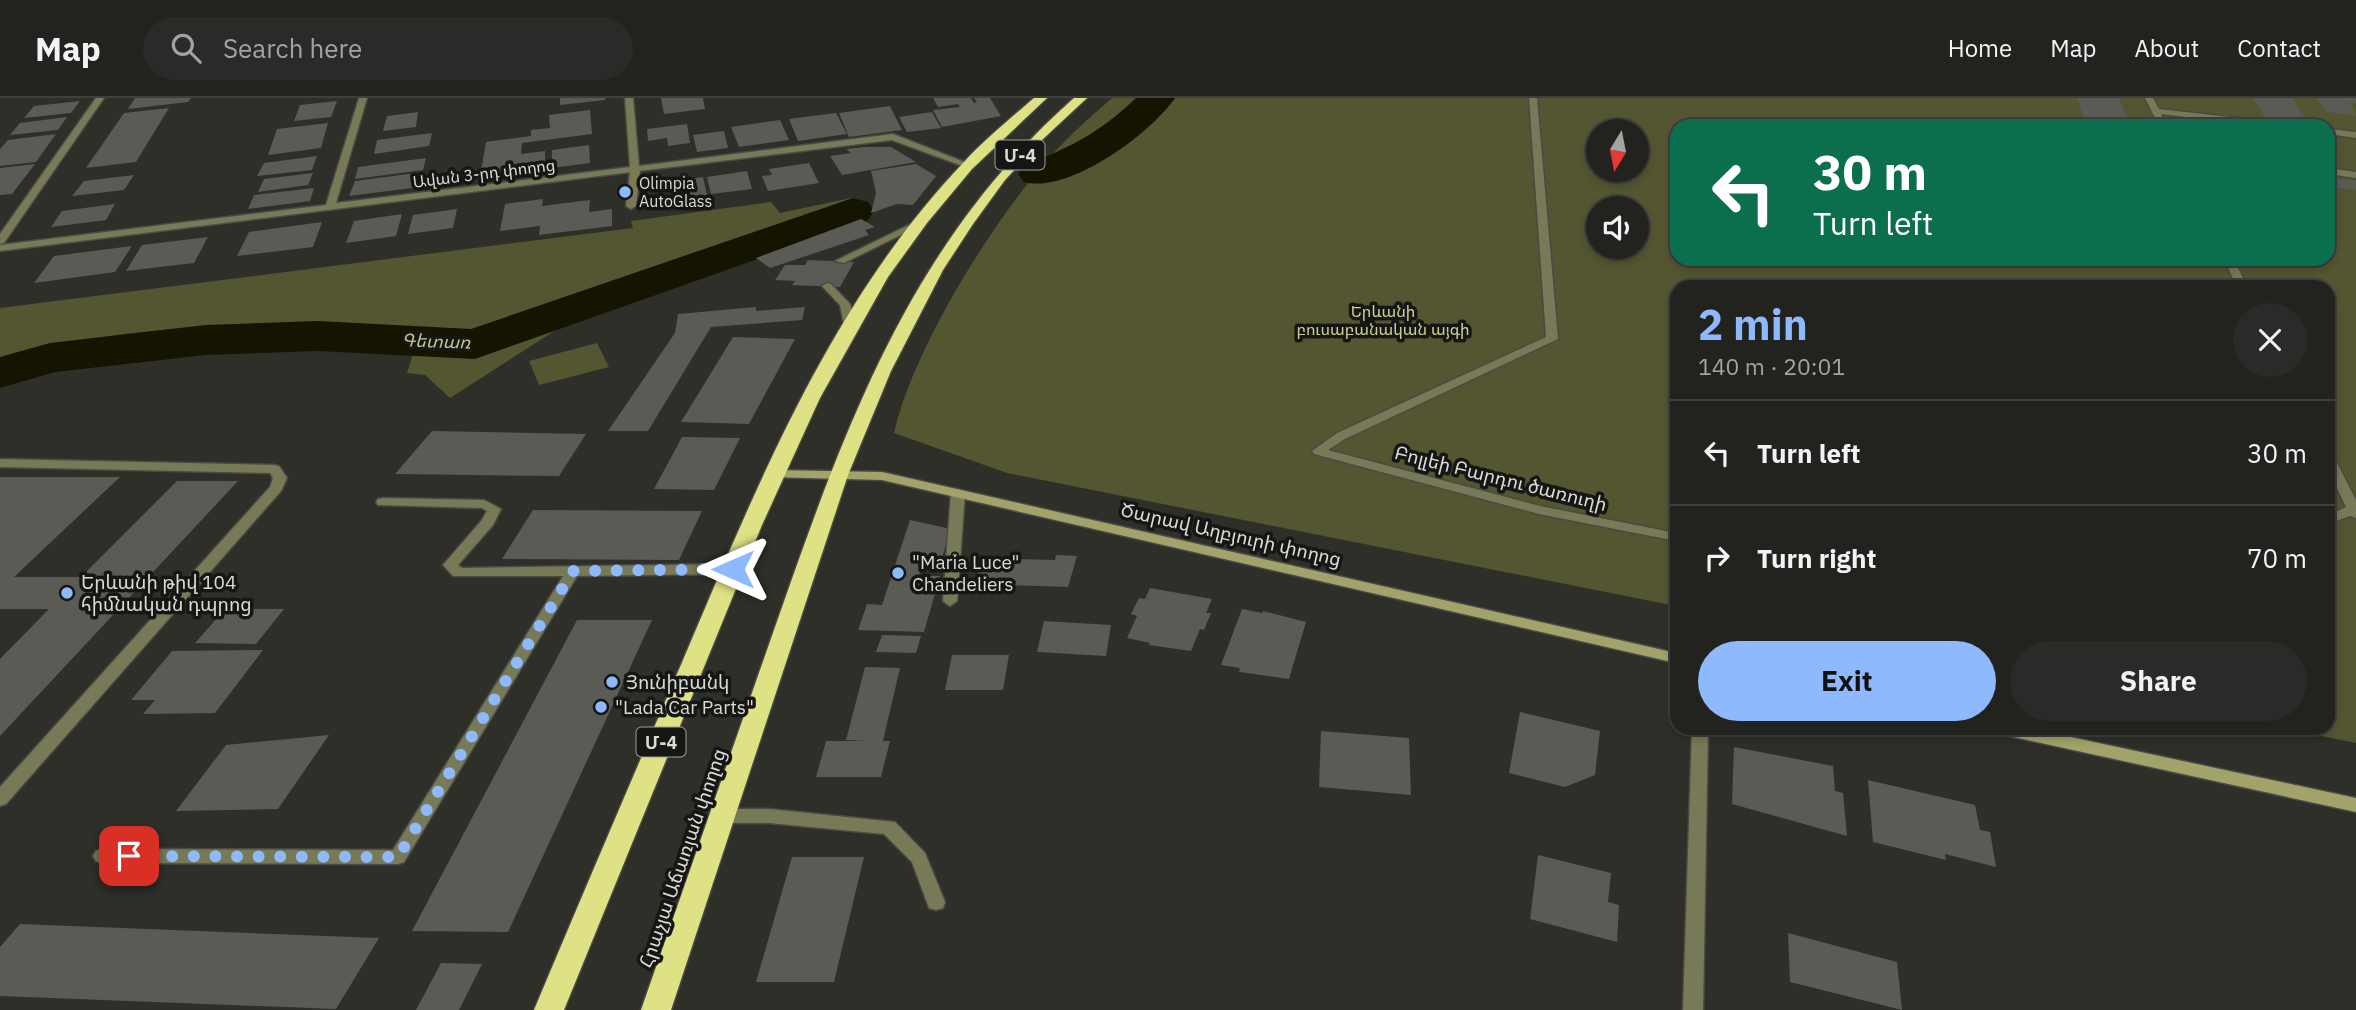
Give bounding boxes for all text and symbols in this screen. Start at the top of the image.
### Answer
search box [143,17,633,80]
text: Map [35,27,101,70]
icon: search [167,29,205,67]
text: Search here [223,31,362,65]
text: Home [1948,32,2012,64]
text: Map [2050,32,2096,64]
text: About [2134,32,2199,64]
text: Contact [2237,32,2321,64]
north arrow [1586,119,1648,182]
map controls [1586,119,1649,259]
road number: Մ-4 [996,140,1044,170]
text: 30 m [1813,140,1927,203]
icon: left [1698,147,1789,238]
street label: Ավան 3-րդ փողոց [412,154,556,192]
place label: Olimpia AutoGlass [639,173,712,211]
marker: Olimpia AutoGlass [617,184,633,200]
button: sound [1586,196,1649,259]
text: Turn left [1813,202,1933,244]
text: 2 min [1698,297,1808,352]
park label: Երևանի բուսաբանական այգի [1296,301,1470,339]
button: close [2233,303,2307,377]
water label: Գետառ [401,328,472,354]
text: 140 m · 20:01 [1698,351,1845,381]
icon: left [1698,434,1736,472]
text: Turn left [1757,436,1860,470]
text: 30 m [2247,436,2307,470]
street label: Բոլլեի Բարդու ծառուղի [1392,440,1610,516]
street label: Ծարավ Աղբյուրի փողոց [1118,497,1344,571]
position arrow [696,532,770,606]
icon: right [1698,539,1736,577]
text: Turn right [1757,541,1876,575]
text: 70 m [2247,541,2307,575]
place label: "Maria Luce" Chandeliers [912,550,1019,596]
marker: "Maria Luce" Chandeliers [890,565,906,581]
place label: Երևանի թիվ 104 հիմնական դպրոց [81,570,252,616]
marker: Երևանի թիվ 104 հիմնական դպրոց [59,585,75,601]
button: Exit [1698,641,1996,721]
button: Share [2010,641,2307,721]
place label: Յունիբանկ [626,670,729,694]
marker: Յունիբանկ [604,674,620,690]
place label: "Lada Car Parts" [615,695,754,719]
marker: "Lada Car Parts" [593,699,609,715]
road number: Մ-4 [636,728,686,756]
street label: Հրաչյա Աճառյան փողոց [633,745,731,971]
pin [99,826,159,886]
icon: arrive [110,837,148,875]

